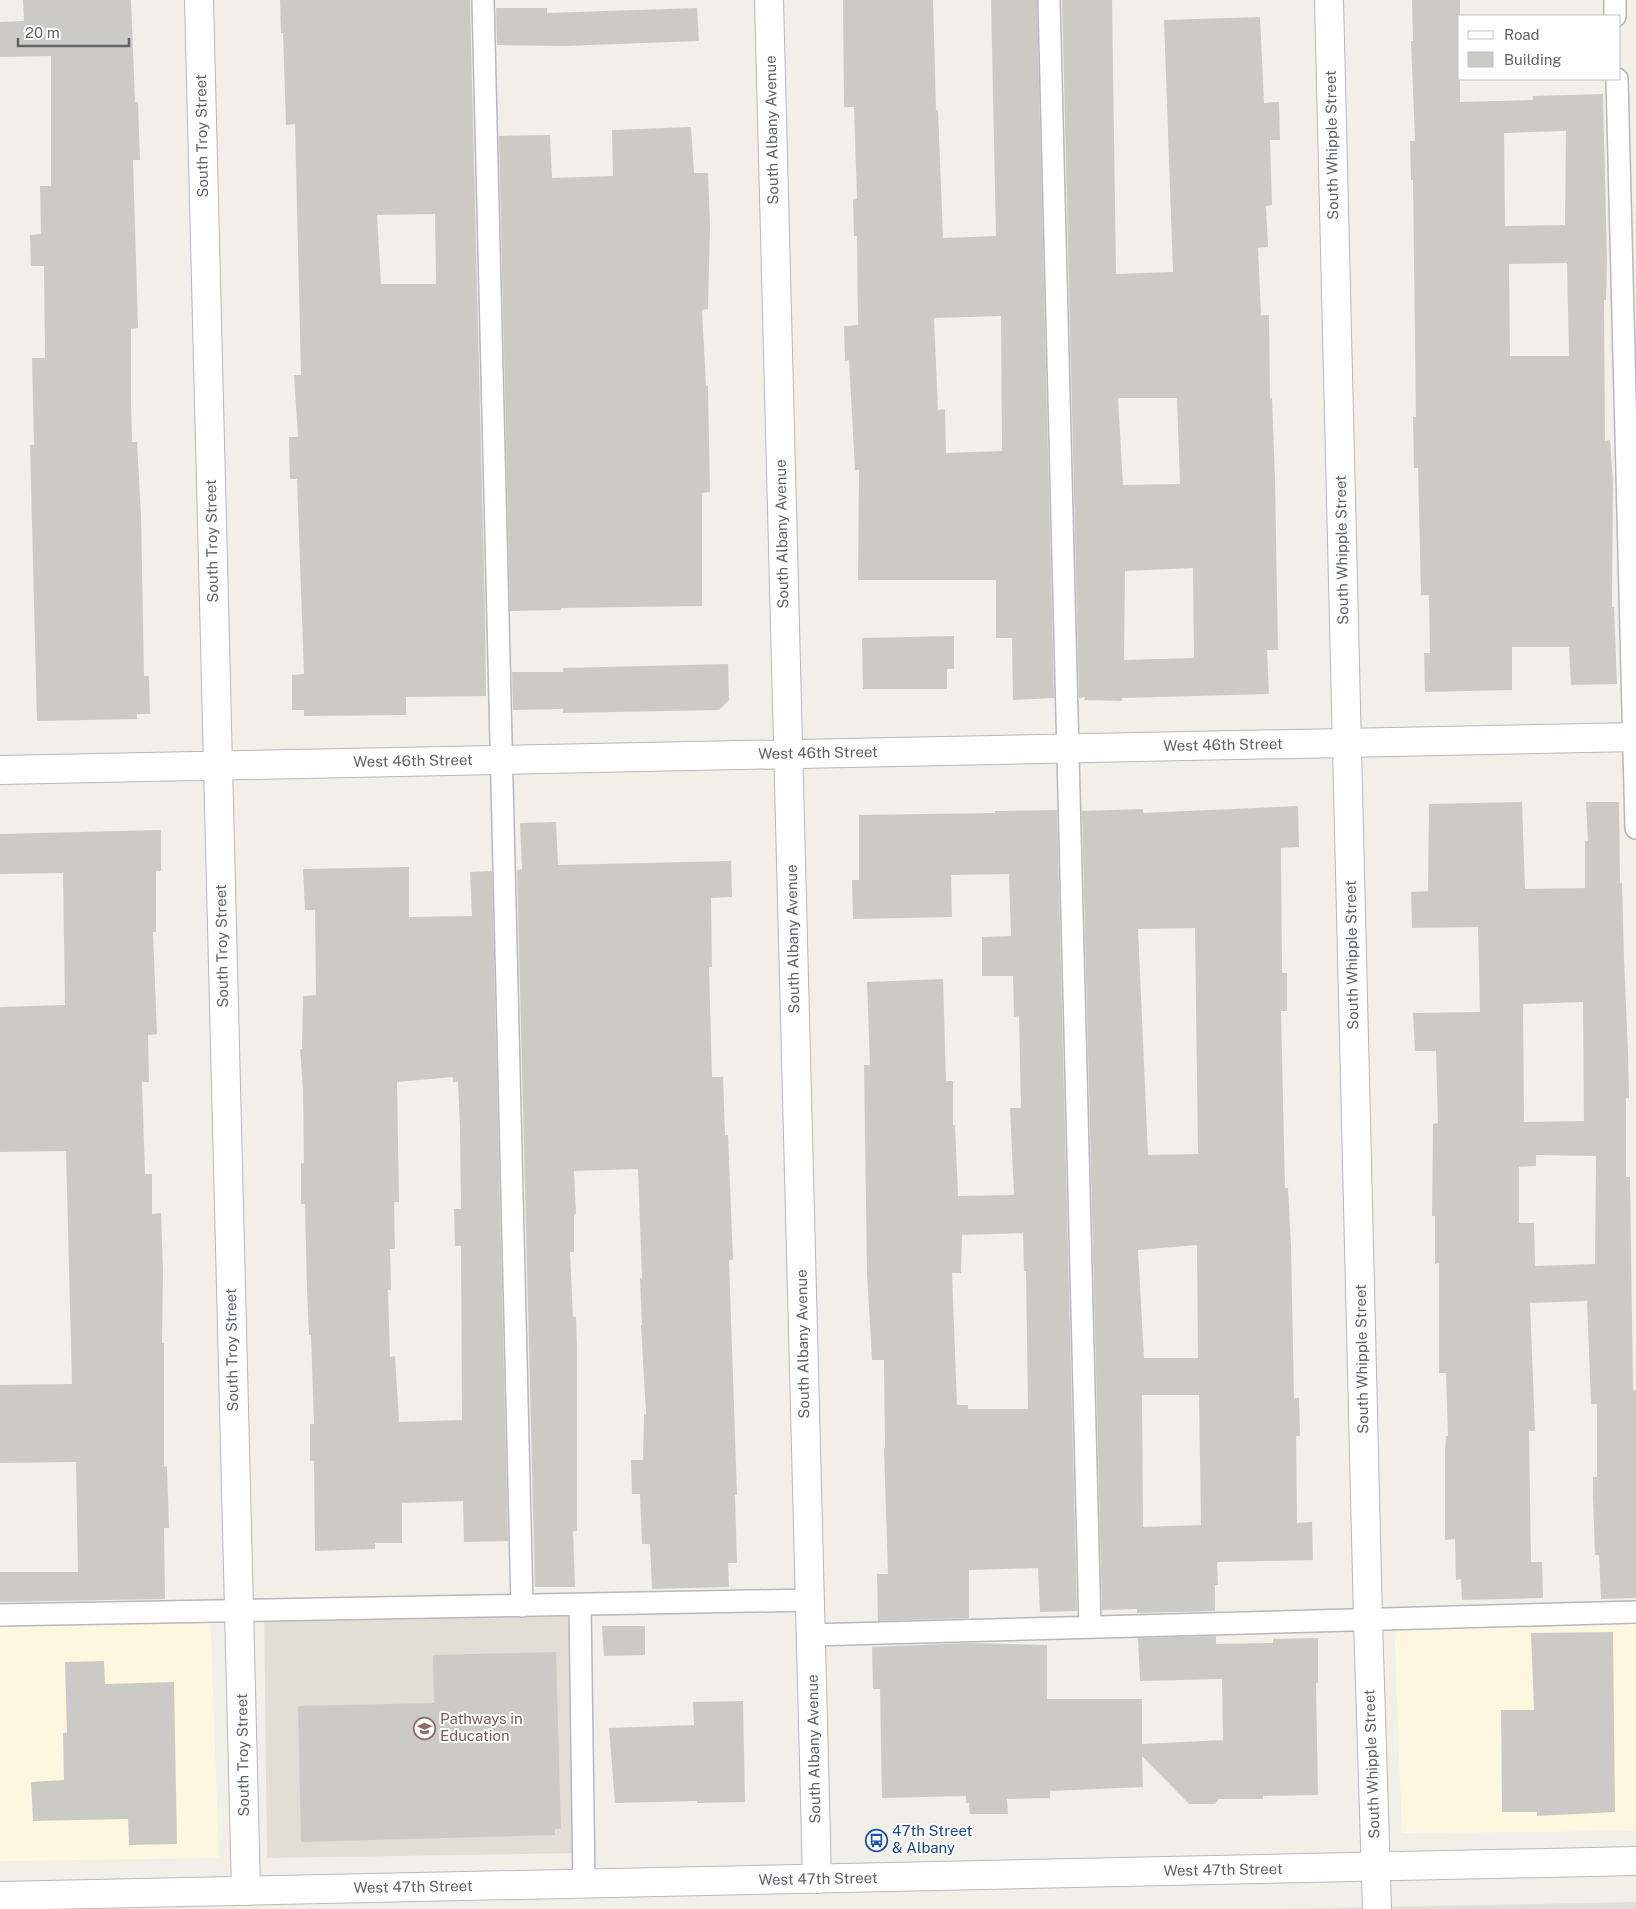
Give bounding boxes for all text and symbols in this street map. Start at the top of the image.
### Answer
scale bar [18,15,129,47]
legend [1458,15,1621,80]
text: 20 m [25,24,60,41]
text: Road [1504,26,1540,43]
text: Building [1504,51,1562,68]
street label: South Albany Avenue [762,55,781,205]
street label: South Whipple Street [1322,70,1341,220]
street label: South Troy Street [192,74,211,198]
street label: South Albany Avenue [772,459,791,609]
street label: South Whipple Street [1332,475,1351,625]
street label: South Troy Street [202,479,221,603]
street label: West 46th Street [1163,735,1283,754]
street label: West 46th Street [758,743,878,762]
street label: West 46th Street [353,751,473,770]
street label: South Albany Avenue [783,864,802,1014]
street label: South Whipple Street [1342,880,1361,1030]
street label: South Troy Street [212,884,231,1008]
street label: South Albany Avenue [793,1269,812,1419]
street label: South Whipple Street [1352,1284,1371,1434]
street label: South Troy Street [222,1288,241,1412]
street label: South Albany Avenue [804,1674,823,1824]
street label: South Whipple Street [1360,1689,1383,1839]
street label: South Troy Street [233,1693,252,1817]
place label: Pathways in Education [440,1710,523,1744]
school or university icon: Pathways in Education [412,1716,436,1740]
place label: 47th Street & Albany [892,1822,973,1856]
bus stop icon: 47th Street & Albany [864,1828,888,1852]
street label: West 47th Street [1163,1860,1283,1879]
street label: West 47th Street [758,1869,878,1888]
street label: West 47th Street [353,1877,473,1896]

